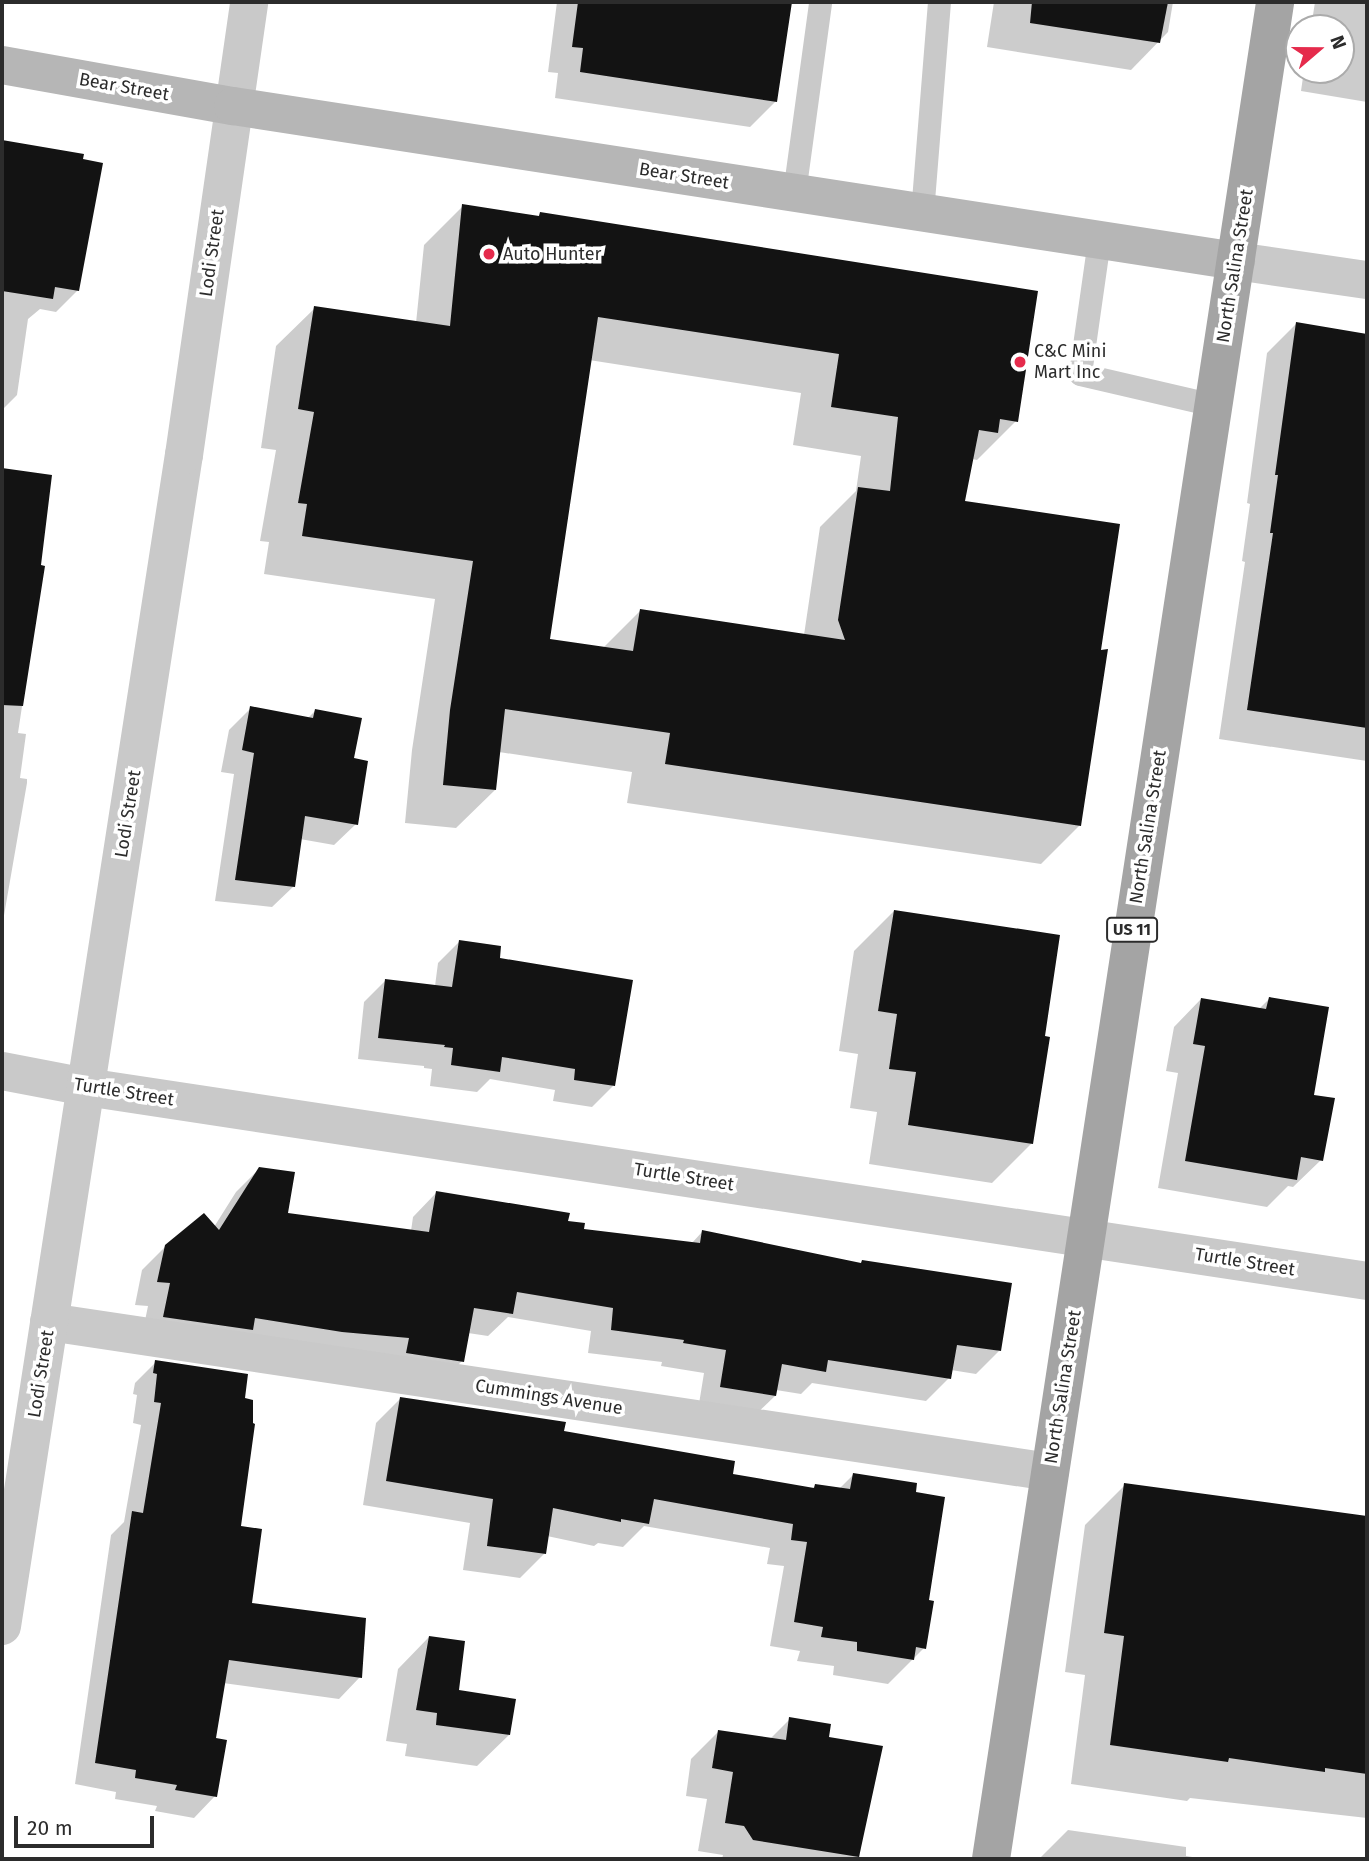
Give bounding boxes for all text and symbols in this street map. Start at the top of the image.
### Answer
north arrow [1285,14,1355,84]
text: N [1325,32,1351,52]
street label: Bear Street [77,68,171,106]
street label: Bear Street [637,158,731,194]
street label: North Salina Street [1212,188,1258,344]
street label: Lodi Street [195,208,229,298]
place label: Auto Hunter [503,243,602,265]
marker: Auto Hunter [481,246,497,262]
place label: C&C Mini Mart Inc [1034,341,1106,384]
marker: C&C Mini Mart Inc [1012,354,1028,370]
street label: North Salina Street [1125,749,1171,905]
street label: Lodi Street [110,769,146,859]
road number: US 11 [1106,918,1158,942]
street label: Turtle Street [72,1073,176,1111]
street label: Turtle Street [632,1158,736,1196]
street label: Turtle Street [1193,1243,1297,1281]
street label: North Salina Street [1040,1309,1086,1465]
street label: Lodi Street [23,1329,59,1419]
street label: Cummings Avenue [474,1375,624,1419]
scale bar [18,1801,158,1845]
text: 20 m [27,1815,73,1841]

